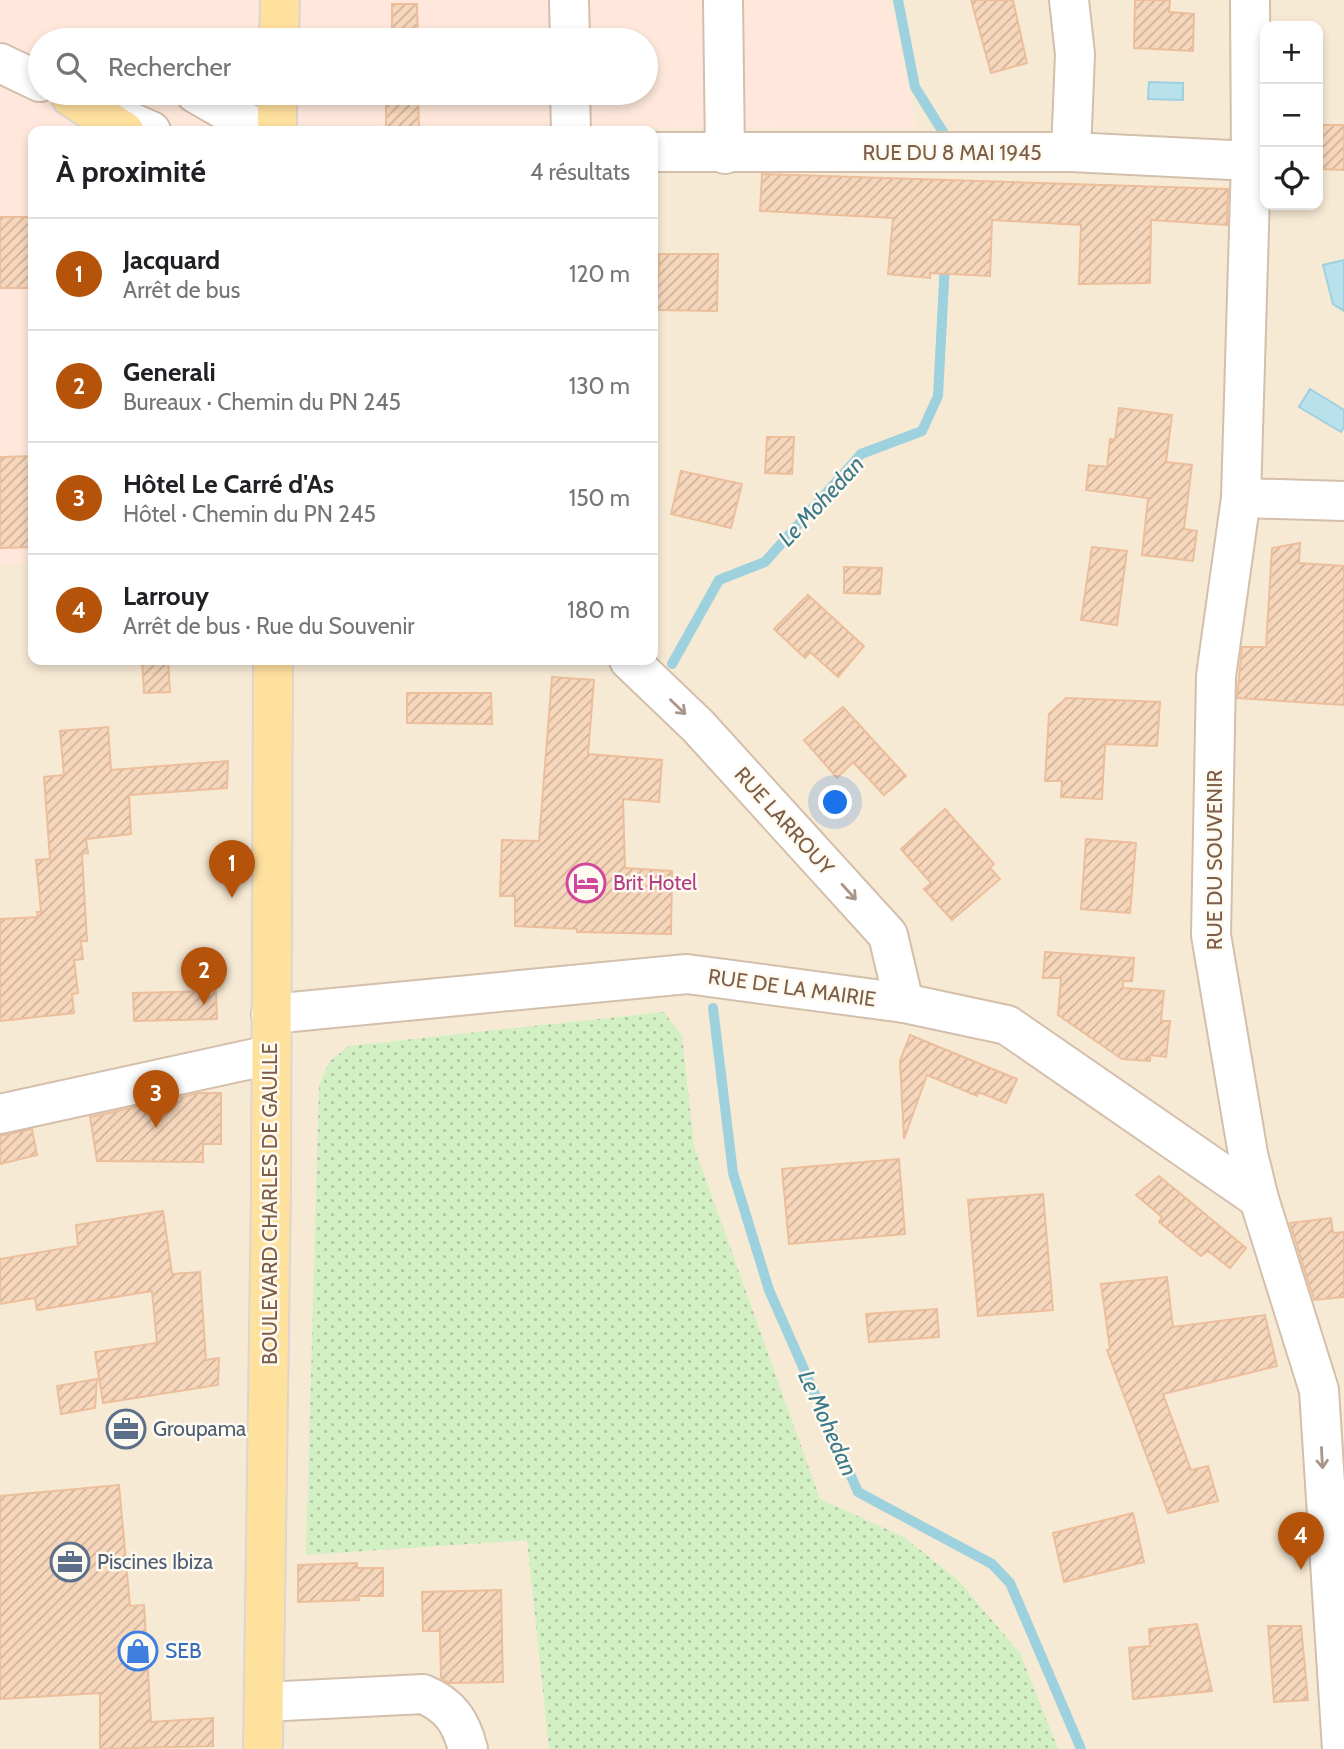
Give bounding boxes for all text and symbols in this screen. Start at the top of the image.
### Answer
map controls [1260,21,1323,210]
button: + [1260,21,1323,84]
search box [28,28,658,105]
icon: search [52,48,90,86]
text: Rechercher [108,51,231,83]
button: − [1260,84,1323,147]
street label: RUE DU 8 MAI 1945 [862,140,1042,165]
button: locate [1260,147,1323,210]
text: À proximité [56,153,206,190]
text: 4 résultats [530,158,630,186]
text: Jacquard [123,244,220,276]
text: 1 [75,260,83,288]
text: 120 m [569,260,630,288]
text: Arrêt de bus [123,276,240,304]
text: Generali [123,356,216,388]
text: 2 [73,372,85,400]
text: 130 m [569,372,630,400]
text: Bureaux · Chemin du PN 245 [123,388,401,416]
water label: Le Mohedan [772,450,870,552]
text: Hôtel Le Carré d'As [123,468,334,500]
text: 3 [73,484,85,512]
text: 150 m [569,484,630,512]
text: Hôtel · Chemin du PN 245 [123,500,376,528]
text: Larrouy [123,580,209,612]
text: 4 [72,596,86,624]
text: 180 m [567,596,630,624]
text: Arrêt de bus · Rue du Souvenir [123,612,415,640]
one-way arrow [669,698,686,715]
street label: RUE LARROUY [729,762,840,880]
street label: RUE DU SOUVENIR [1202,770,1227,950]
your location [818,785,852,819]
pin: 1 [209,840,255,898]
hotel icon: Brit Hotel [565,862,607,904]
place label: Brit Hotel [613,870,697,895]
one-way arrow [841,883,857,901]
pin: 2 [181,947,227,1005]
street label: RUE DE LA MAIRIE [707,963,878,1012]
street label: BOULEVARD CHARLES DE GAULLE [257,1043,282,1365]
pin: 3 [133,1070,179,1128]
water label: Le Mohedan [792,1366,864,1480]
office icon: Groupama [105,1408,147,1450]
place label: Groupama [153,1416,246,1441]
one-way arrow [1316,1447,1329,1470]
pin: 4 [1278,1512,1324,1570]
office icon: Piscines Ibiza [49,1541,91,1583]
place label: Piscines Ibiza [97,1549,213,1574]
shop icon: SEB [117,1630,159,1672]
place label: SEB [165,1638,201,1663]

